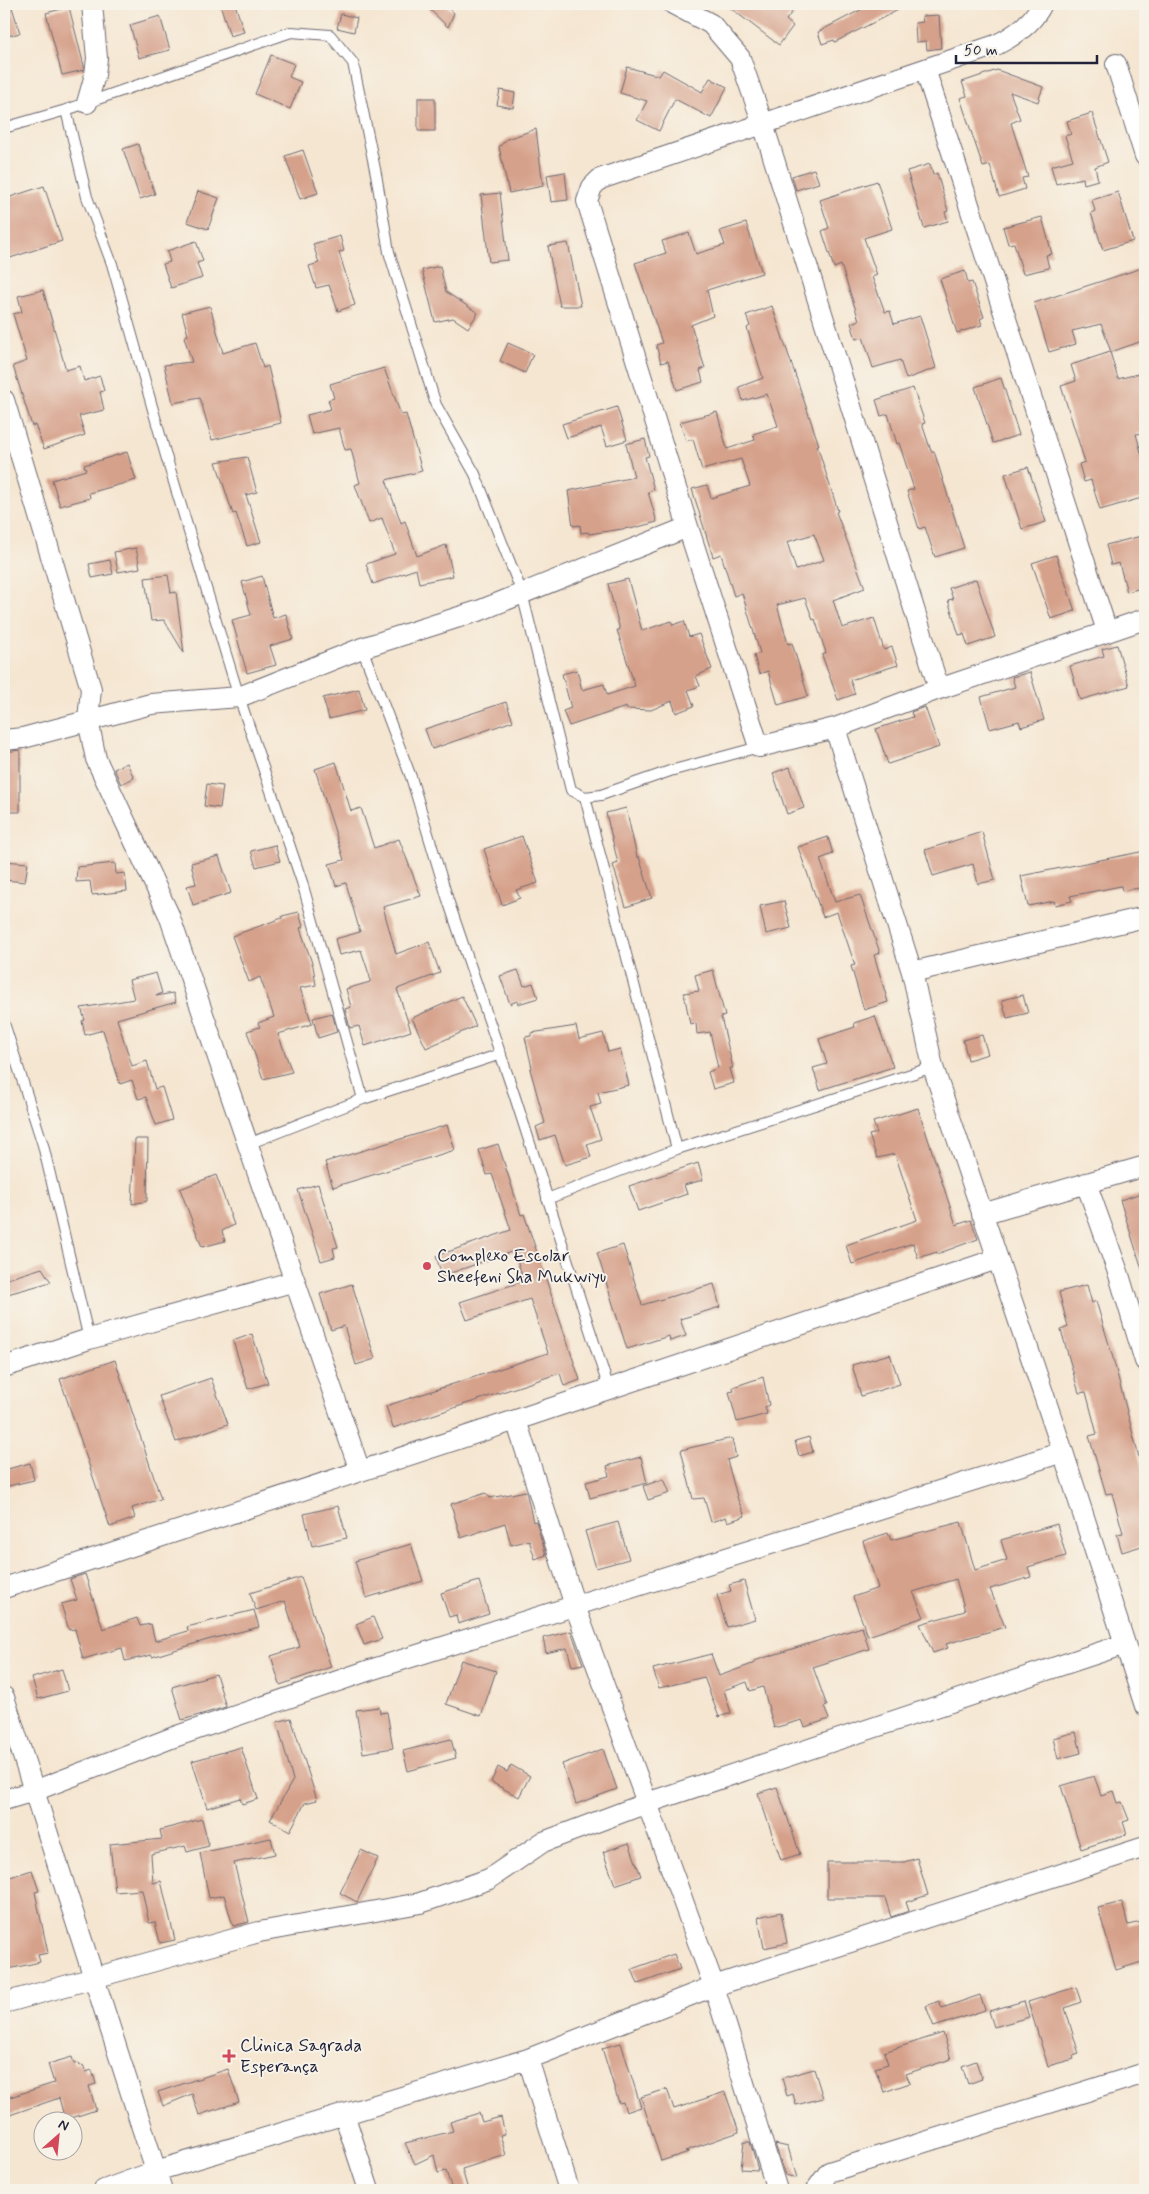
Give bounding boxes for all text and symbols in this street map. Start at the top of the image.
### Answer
scale bar [956,32,1098,64]
text: 50 m [964,41,998,61]
place label: Complexo Escolar Sheefeni Sha Mukwiyu [437,1244,606,1289]
marker: Complexo Escolar Sheefeni Sha Mukwiyu [421,1260,433,1272]
place label: Clinica Sagrada Esperança [240,2034,362,2079]
marker: Clinica Sagrada Esperança [222,2049,236,2063]
north arrow [32,2112,82,2162]
text: N [55,2115,72,2135]

